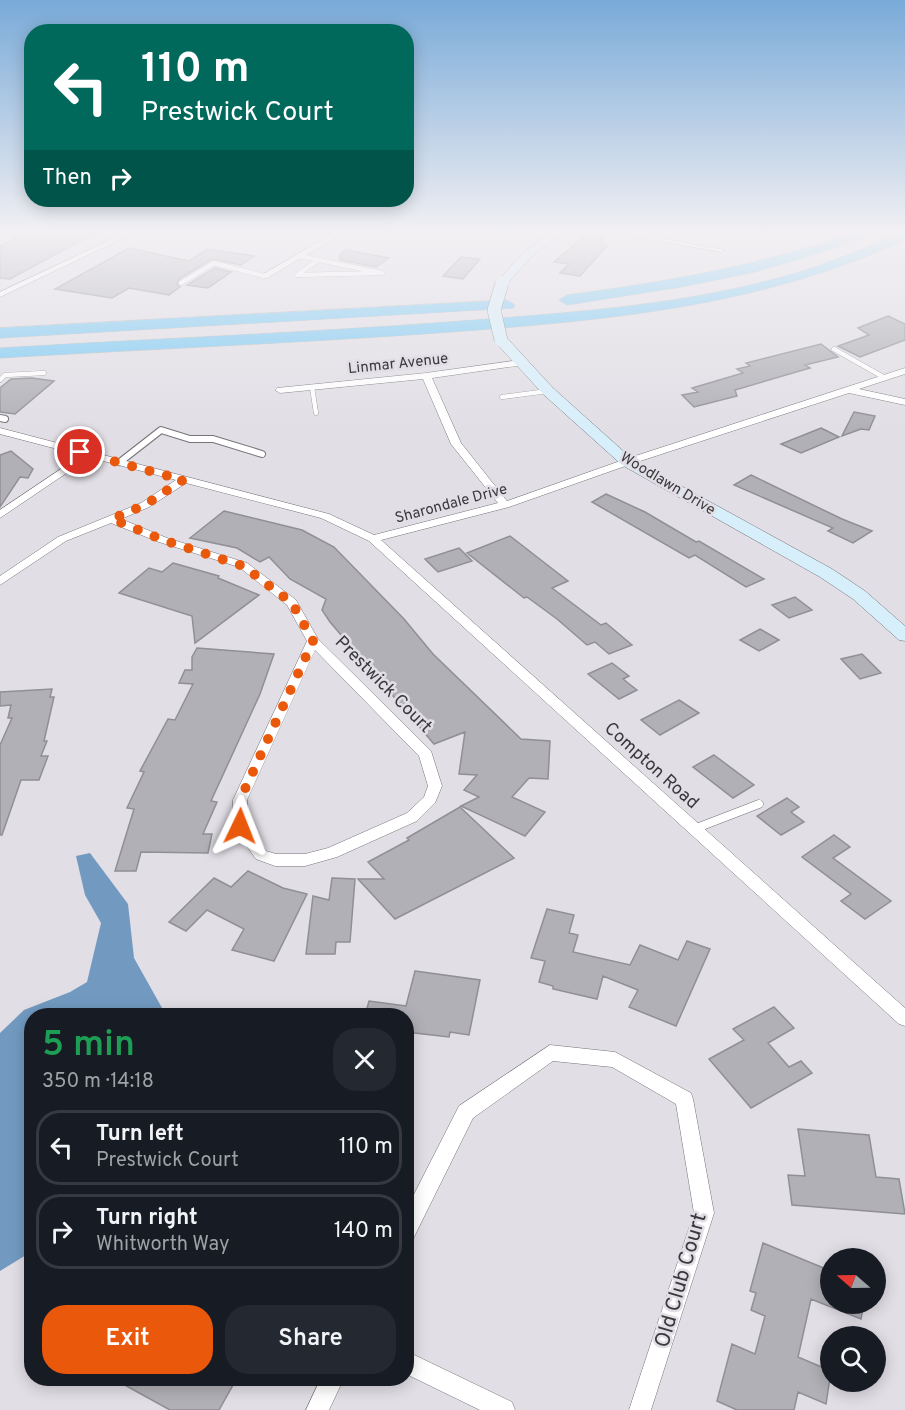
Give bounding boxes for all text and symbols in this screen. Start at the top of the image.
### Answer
text: 110 m [141,44,250,97]
icon: left [42,48,120,126]
text: Prestwick Court [141,96,334,130]
icon: right [104,162,137,195]
text: Then [42,165,92,192]
street label: Linmar Avenue [347,350,449,379]
pin [54,426,105,477]
icon: arrive [63,435,96,468]
street label: Woodlawn Drive [616,448,718,520]
street label: Sharondale Drive [393,480,510,529]
street label: Prestwick Court [329,631,437,739]
street label: Compton Road [599,717,703,815]
position arrow [208,794,272,858]
text: 5 min [42,1023,135,1069]
button: close [333,1028,396,1091]
text: 350 m · 14:18 [42,1069,154,1095]
text: Turn left [96,1121,184,1148]
icon: left [45,1131,78,1164]
text: 110 m [339,1134,393,1161]
text: Prestwick Court [96,1148,239,1174]
text: Turn right [96,1205,198,1232]
street label: Old Club Court [649,1210,714,1351]
icon: right [45,1215,78,1248]
text: 140 m [334,1218,393,1245]
text: Whitworth Way [96,1232,230,1258]
north arrow [820,1248,886,1314]
map controls [820,1248,886,1392]
button: Exit [42,1305,213,1374]
button: Share [225,1305,396,1374]
button: search [820,1326,886,1392]

